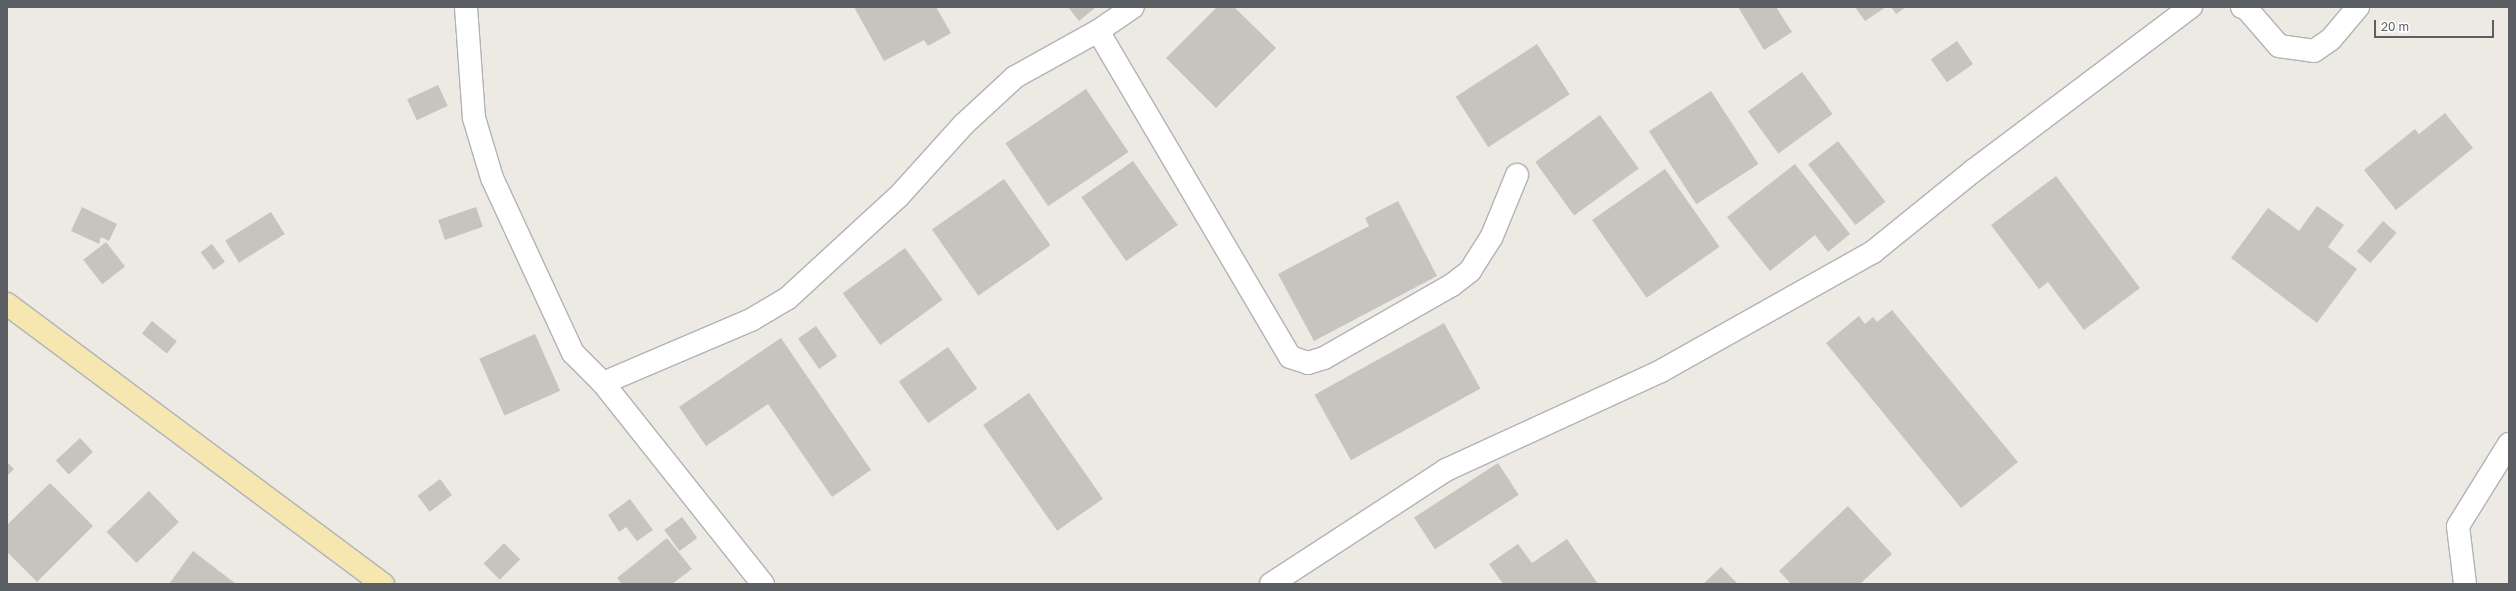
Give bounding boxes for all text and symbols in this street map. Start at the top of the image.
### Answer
scale bar [2376,12,2496,38]
text: 20 m [2381,19,2409,34]

